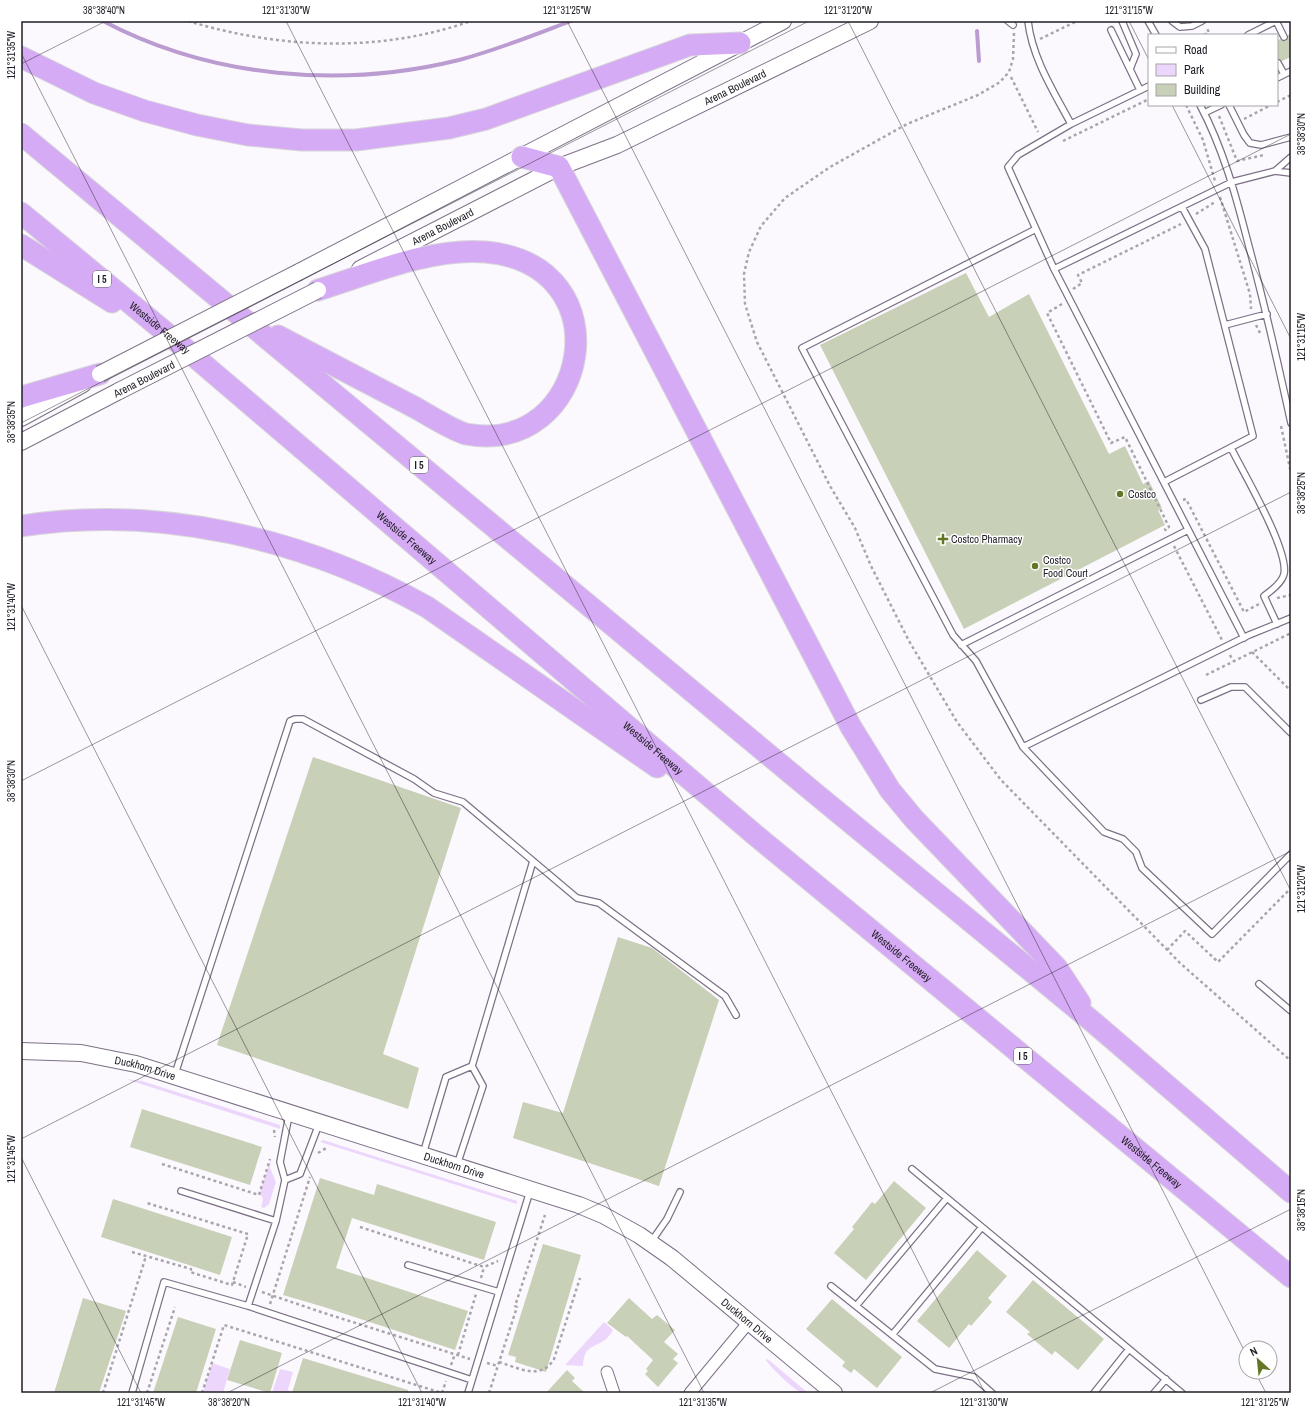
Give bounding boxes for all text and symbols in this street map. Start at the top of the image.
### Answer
text: 38°38'40"N [83,4,125,17]
text: 121°31'30"W [262,4,310,17]
text: 121°31'25"W [543,4,591,17]
text: 121°31'20"W [824,4,872,17]
text: 121°31'15"W [1105,4,1153,17]
text: 121°31'35"W [5,31,18,79]
legend [1148,34,1278,106]
text: Road [1184,42,1208,58]
text: Park [1184,62,1204,78]
street label: Arena Boulevard [701,66,768,109]
text: Building [1184,82,1221,98]
text: 38°38'30"N [1295,113,1308,155]
street label: Arena Boulevard [409,205,476,249]
road number: I 5 [93,271,111,287]
street label: Westside Freeway [127,298,193,357]
text: 121°31'15"W [1295,313,1308,361]
street label: Arena Boulevard [110,358,177,401]
text: 38°38'35"N [5,401,18,443]
road number: I 5 [410,457,428,473]
text: 38°38'25"N [1295,472,1308,514]
place label: Costco [1128,487,1156,501]
marker: Costco [1115,489,1125,499]
street label: Westside Freeway [374,508,440,567]
place label: Costco Pharmacy [951,532,1023,546]
marker: Costco Pharmacy [938,534,948,544]
place label: Costco Food Court [1043,553,1088,580]
marker: Costco Food Court [1030,561,1040,571]
text: 121°31'40"W [5,583,18,631]
street label: Westside Freeway [620,718,686,778]
text: 38°38'30"N [5,760,18,802]
text: 121°31'20"W [1295,865,1308,913]
street label: Westside Freeway [868,927,935,985]
road number: I 5 [1014,1048,1032,1064]
street label: Duckhorn Drive [114,1053,177,1083]
street label: Westside Freeway [1118,1133,1185,1191]
text: 121°31'45"W [5,1135,18,1183]
street label: Duckhorn Drive [422,1149,486,1181]
text: 38°38'15"N [1295,1189,1308,1231]
street label: Duckhorn Drive [718,1295,776,1346]
north arrow [1238,1340,1278,1380]
text: N [1247,1343,1260,1359]
text: 121°31'45"W [117,1396,165,1409]
text: 38°38'20"N [208,1396,250,1409]
text: 121°31'40"W [398,1396,446,1409]
text: 121°31'35"W [679,1396,727,1409]
text: 121°31'30"W [960,1396,1008,1409]
text: 121°31'25"W [1241,1396,1289,1409]

